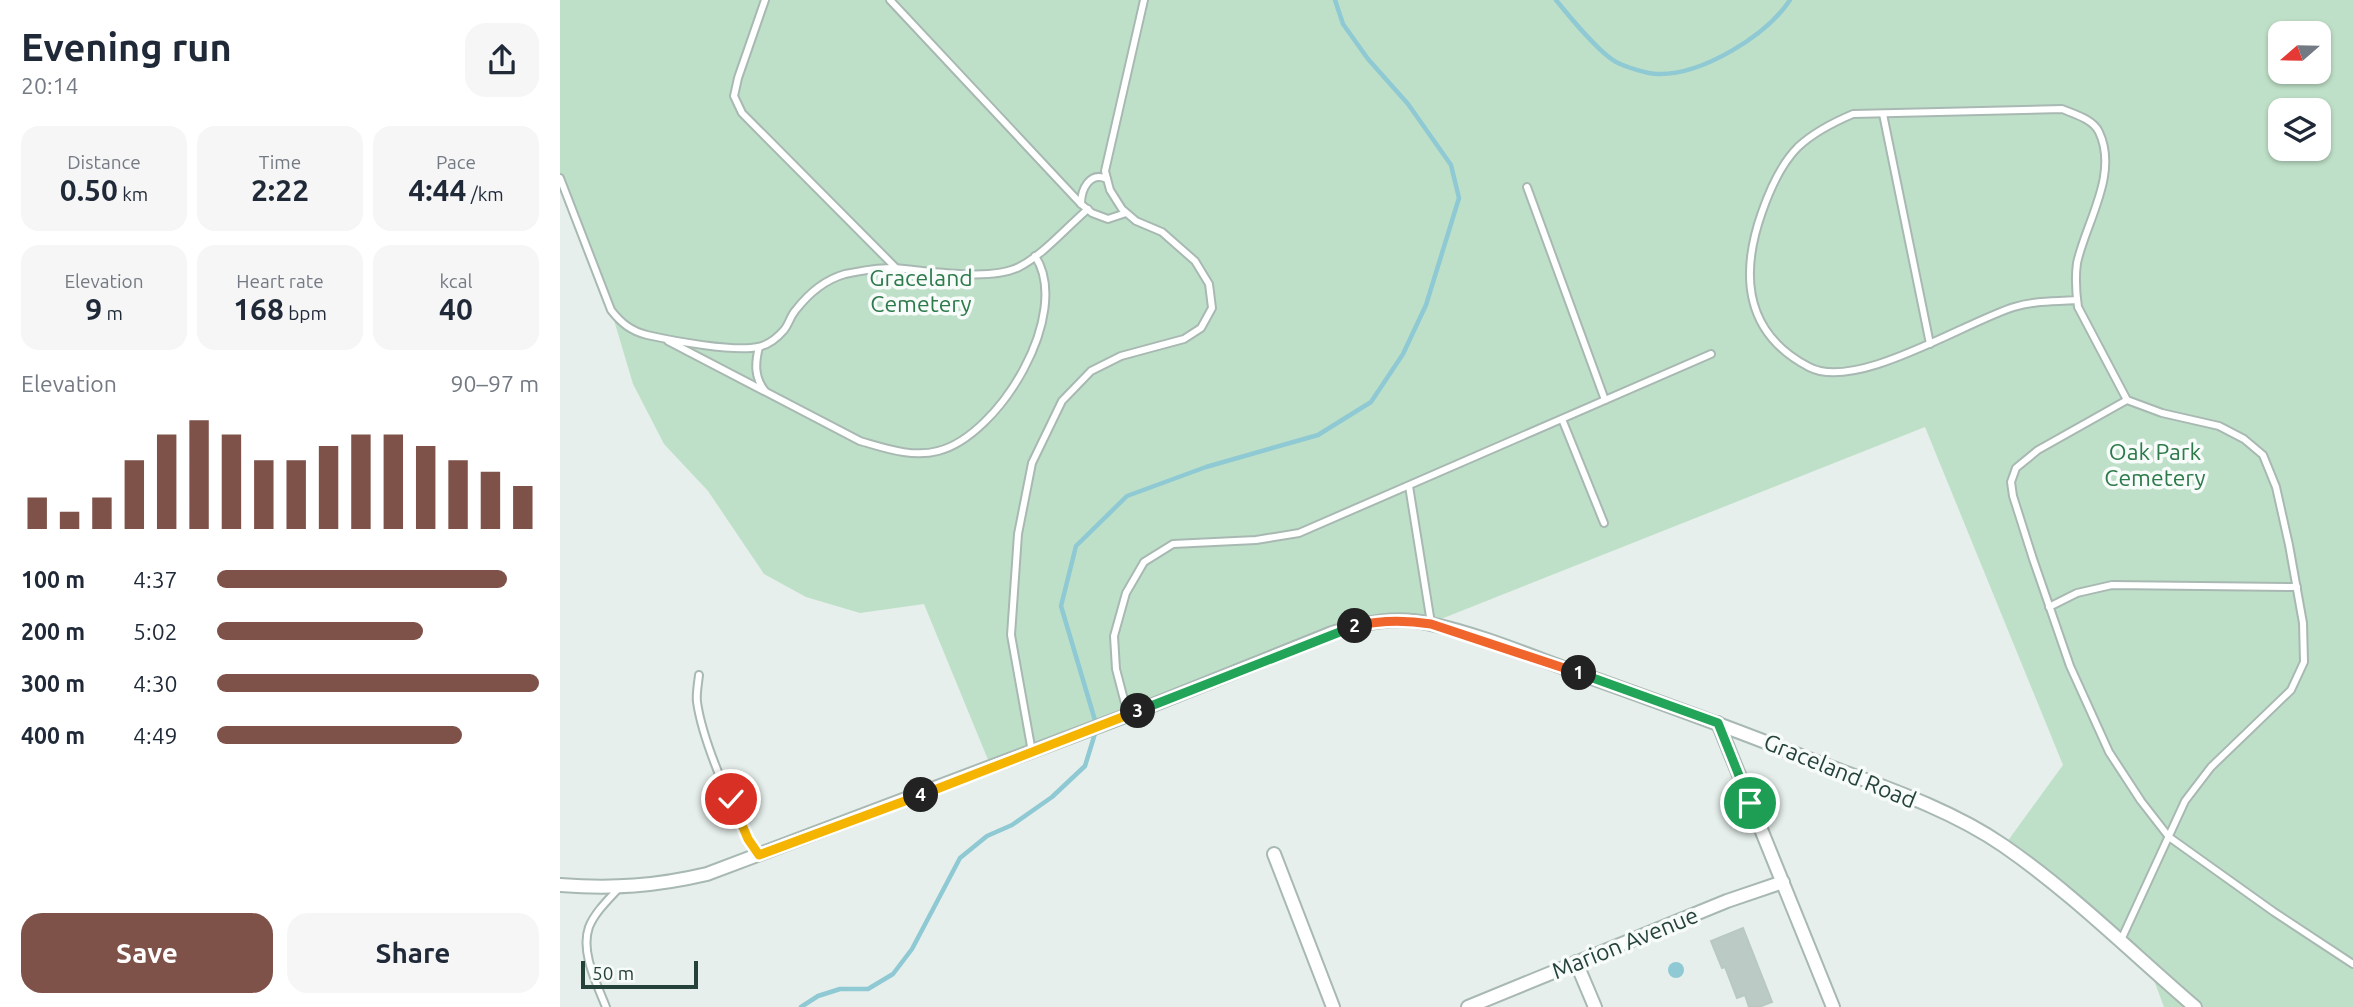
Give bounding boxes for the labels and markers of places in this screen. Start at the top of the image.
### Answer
pin: 2 [1338,608,1372,644]
pin: 1 [1562,656,1596,690]
pin: 3 [1120,694,1156,728]
pin [701,769,761,829]
pin [1720,773,1780,833]
pin: 4 [904,778,938,812]

